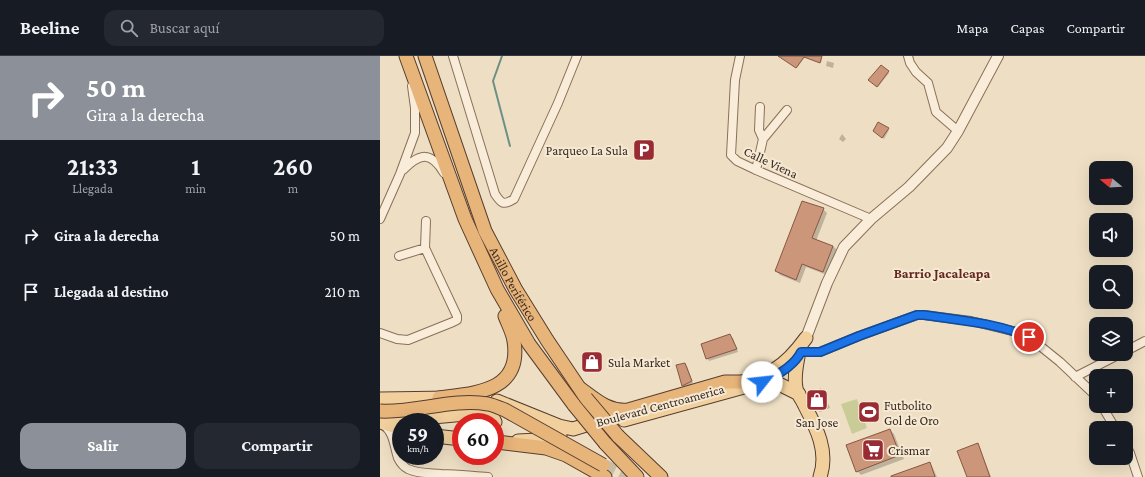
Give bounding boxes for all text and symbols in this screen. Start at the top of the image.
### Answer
search box [104,10,384,46]
text: Beeline [20,17,80,38]
icon: search [118,17,140,39]
text: Buscar aquí [150,20,219,36]
text: Mapa [957,20,989,36]
text: Capas [1011,20,1045,36]
text: Compartir [1067,20,1125,36]
icon: right [20,72,72,124]
text: 50 m [86,72,146,103]
text: Gira a la derecha [86,105,205,125]
parking icon: Parqueo La Sula [631,137,657,163]
place label: Parqueo La Sula [546,143,628,158]
street label: Calle Viena [741,143,800,181]
text: 21:33 [67,153,118,180]
text: 1 [191,153,200,180]
text: 260 [273,153,313,180]
north arrow [1089,161,1133,205]
map controls [1089,161,1133,465]
text: Llegada [72,181,113,196]
text: min [185,181,206,196]
text: m [288,181,298,196]
button: sound [1089,213,1133,257]
icon: right [20,225,42,247]
text: Gira a la derecha [54,228,159,244]
text: 50 m [330,228,360,244]
street label: Anillo Periférico [487,244,540,324]
district label: Barrio Jacaleapa [894,265,991,281]
button: search [1089,265,1133,309]
icon: arrive [20,281,42,303]
text: Llegada al destino [54,284,169,300]
text: 210 m [325,284,360,300]
button: layers [1089,317,1133,361]
pin [1012,320,1046,354]
icon: arrive [1018,326,1040,348]
shop icon: Sula Market [579,349,605,375]
place label: Sula Market [608,355,671,370]
position arrow [741,361,783,403]
button: + [1089,369,1133,413]
street label: Boulevard Centroamerica [594,381,726,430]
shop icon: San Jose [804,387,830,413]
place label: Futbolito Gol de Oro [884,398,939,428]
sports icon: Futbolito Gol de Oro [856,399,882,425]
speed limit sign: 60 [452,413,504,465]
place label: San Jose [796,415,839,430]
button: − [1089,421,1133,465]
button: Salir [20,423,186,469]
button: Compartir [194,423,360,469]
text: 59 [408,423,428,445]
supermarket icon: Crismar [860,437,886,463]
text: km/h [407,443,429,454]
place label: Crismar [888,443,930,458]

